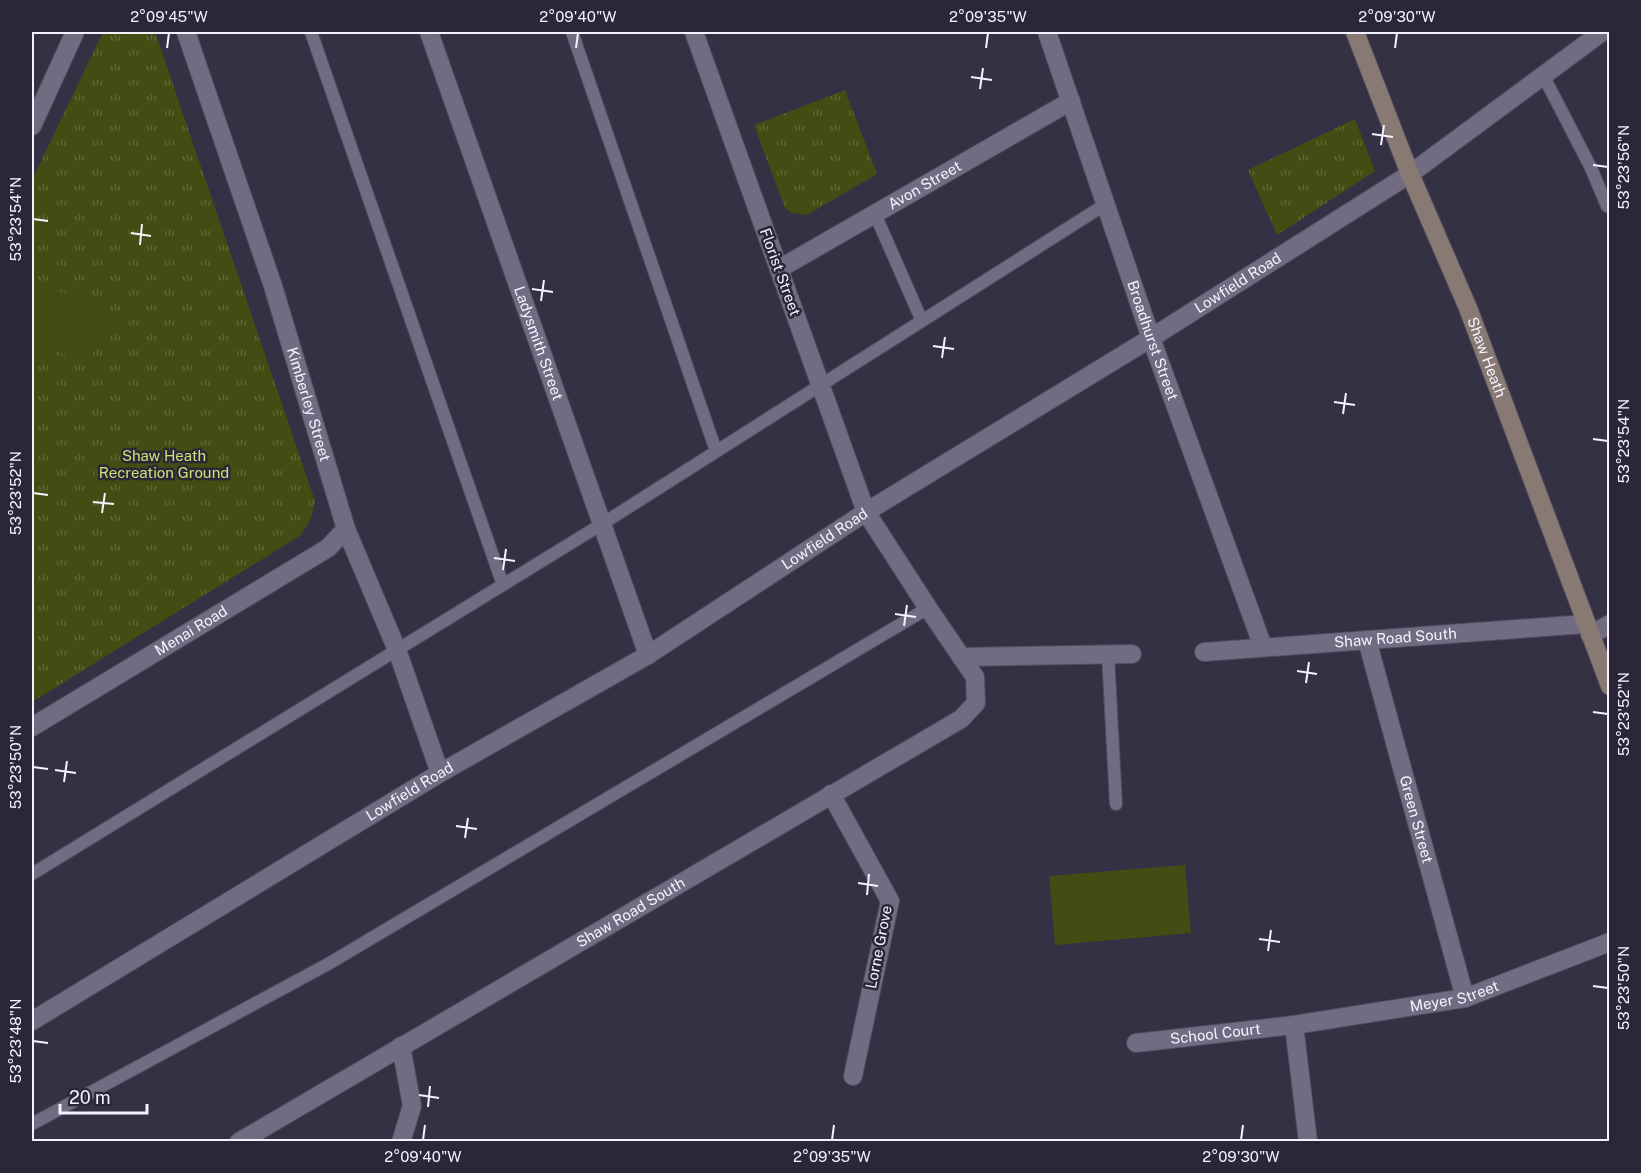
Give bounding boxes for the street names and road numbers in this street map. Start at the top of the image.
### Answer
street label: Avon Street [885,157,964,213]
street label: Florist Street [757,226,804,318]
street label: Lowfield Road [1191,249,1284,316]
street label: Broadhurst Street [1124,278,1182,403]
street label: Ladysmith Street [511,284,567,403]
street label: Shaw Heath [1464,315,1510,400]
street label: Kimberley Street [284,345,334,463]
street label: Lowfield Road [778,504,871,573]
street label: Menai Road [152,602,230,659]
street label: Shaw Road South [1333,624,1457,650]
street label: Lowfield Road [363,758,456,824]
street label: Green Street [1397,774,1437,865]
street label: Shaw Road South [573,874,688,950]
street label: Lorne Grove [862,904,895,990]
street label: Meyer Street [1408,977,1501,1015]
street label: School Court [1169,1020,1262,1047]

